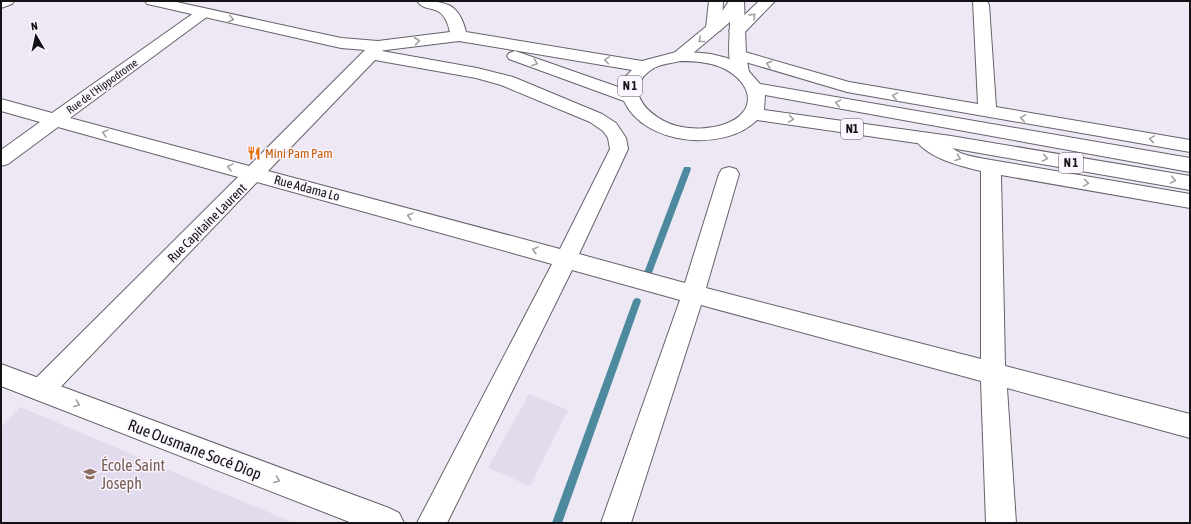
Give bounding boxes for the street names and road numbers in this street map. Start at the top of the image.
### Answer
street label: Rue de l'Hippodrome [64,56,140,116]
road number: N 1 [618,76,642,96]
road number: N1 [841,119,863,139]
road number: N 1 [1059,153,1083,173]
street label: Rue Adama Lo [273,172,341,204]
street label: Rue Capitaine Laurent [164,180,250,266]
street label: Rue Ousmane Socé Diop [125,415,264,484]

